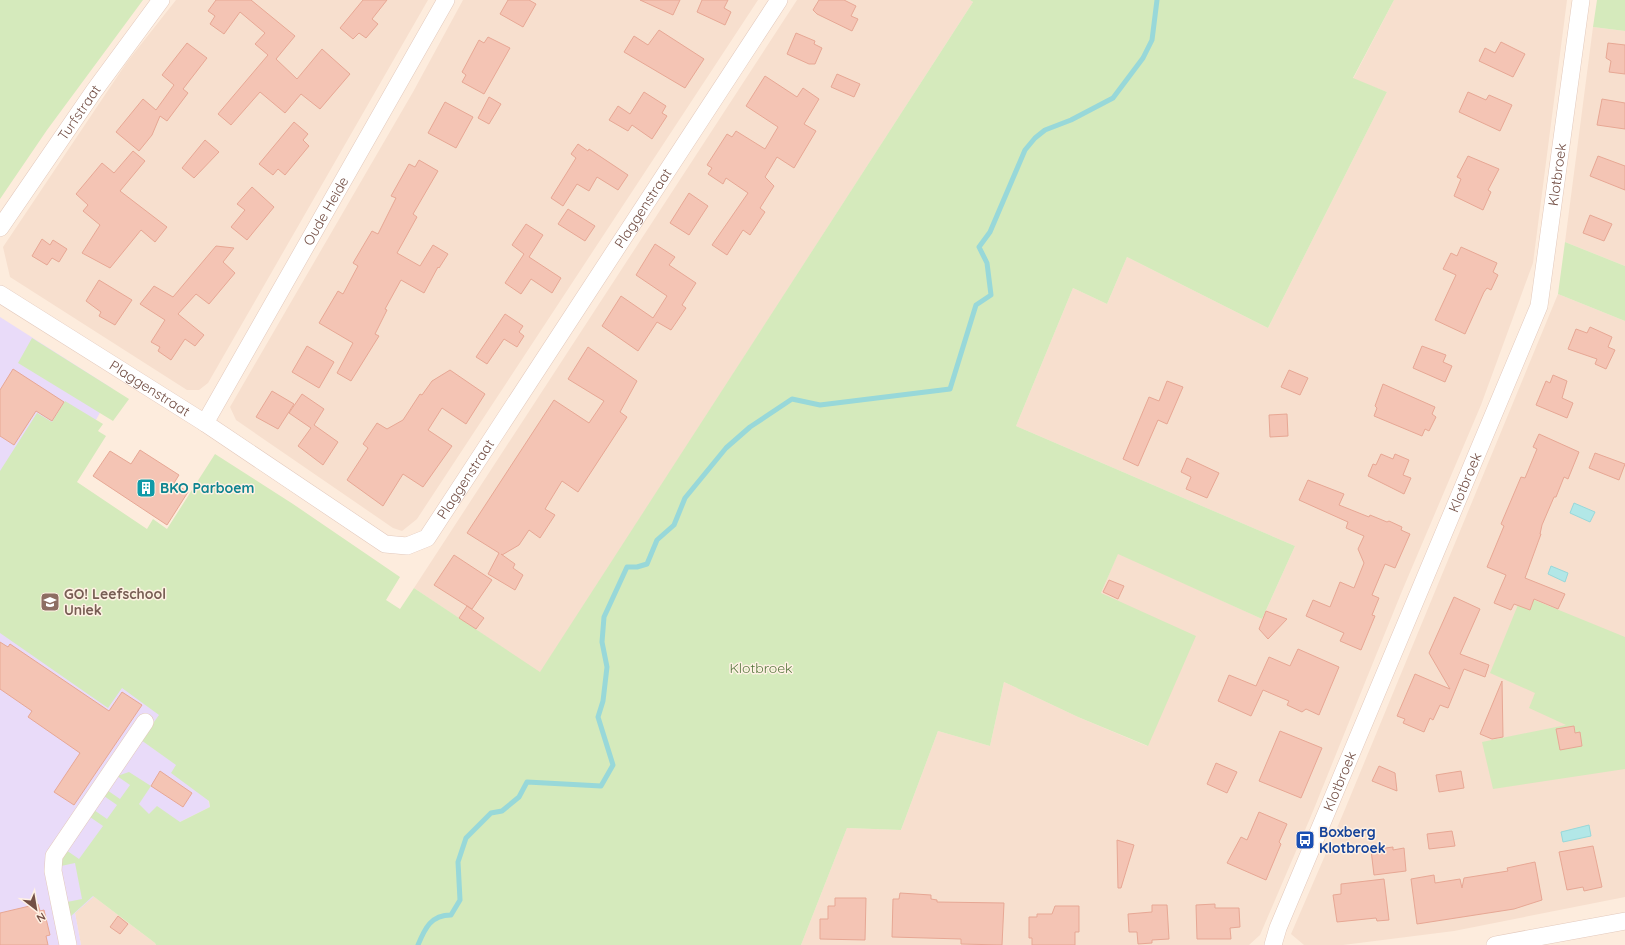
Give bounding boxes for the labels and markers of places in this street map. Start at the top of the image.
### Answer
building icon: BKO Parboem [135,477,157,499]
place label: BKO Parboem [160,479,254,497]
place label: GO! Leefschool Uniek [64,585,166,619]
school or university icon: GO! Leefschool Uniek [39,591,61,613]
place label: Boxberg Klotbroek [1319,823,1386,857]
bus stop icon: Boxberg Klotbroek [1294,829,1316,851]

